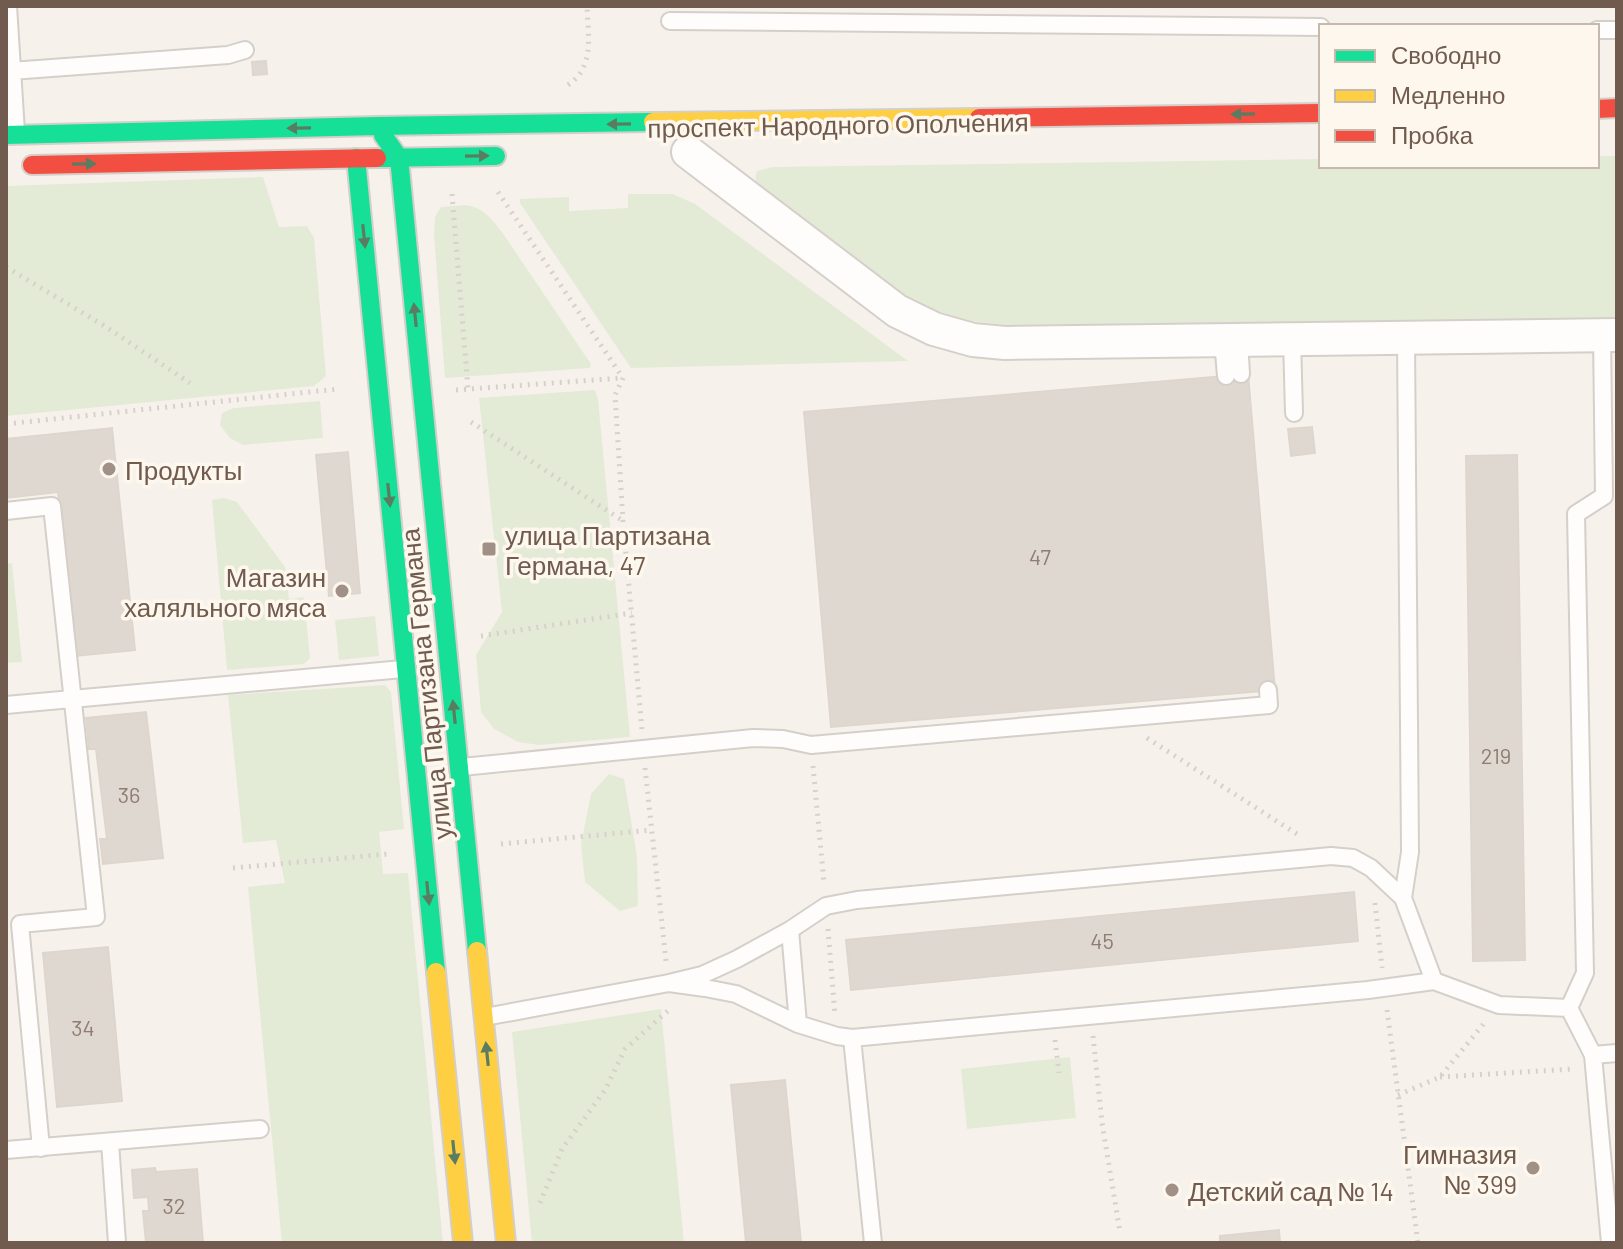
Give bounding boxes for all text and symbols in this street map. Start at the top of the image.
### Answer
legend [1319,24,1599,168]
text: Свободно [1391,40,1501,69]
text: Медленно [1391,80,1505,109]
street label: проспект Народного Ополчения [647,105,1029,143]
one-way arrow [1230,108,1255,120]
one-way arrow [606,118,631,130]
text: Пробка [1391,120,1474,149]
one-way arrow [286,122,311,134]
one-way arrow [465,150,490,162]
one-way arrow [72,157,97,170]
one-way arrow [357,224,370,249]
one-way arrow [408,302,421,327]
place label: Продукты [125,454,242,485]
marker: Продукты [100,460,118,478]
one-way arrow [383,483,396,508]
place label: улица Партизана Германа, 47 [505,519,711,580]
street label: улица Партизана Германа [393,526,457,841]
marker: улица Партизана Германа, 47 [480,540,498,558]
house number: 47 [1029,543,1051,569]
place label: Магазин халяльного мяса [124,561,327,622]
marker: Магазин халяльного мяса [333,582,351,600]
one-way arrow [447,699,460,724]
house number: 219 [1481,742,1511,768]
house number: 36 [118,781,140,807]
one-way arrow [422,881,435,906]
house number: 45 [1090,927,1114,953]
house number: 34 [71,1014,95,1040]
one-way arrow [481,1041,494,1066]
place label: Гимназия № 399 [1403,1138,1517,1199]
one-way arrow [447,1139,460,1164]
marker: Гимназия № 399 [1524,1159,1542,1177]
place label: Детский сад № 14 [1188,1175,1394,1206]
marker: Детский сад № 14 [1163,1181,1181,1199]
house number: 32 [162,1192,186,1218]

